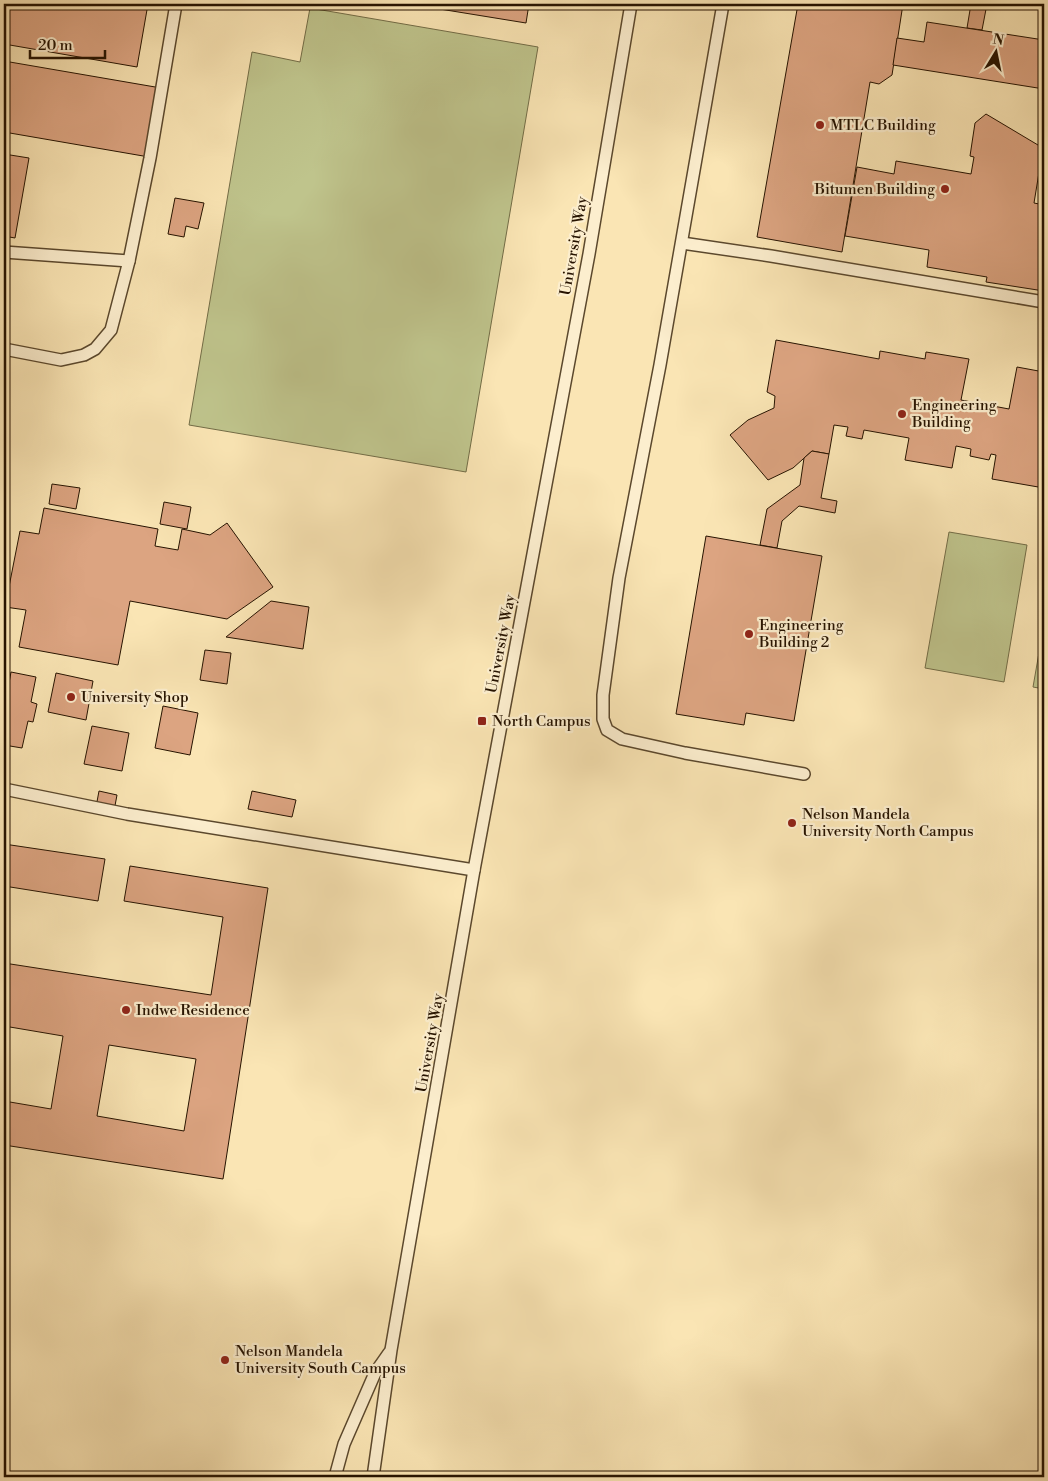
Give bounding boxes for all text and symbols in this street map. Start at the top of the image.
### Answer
scale bar [30,28,105,60]
north arrow [970,28,1020,78]
text: N [991,30,1005,50]
text: 20 m [38,36,73,55]
place label: MTLC Building [830,116,936,135]
marker: MTLC Building [814,119,826,131]
place label: Bitumen Building [813,180,935,199]
marker: Bitumen Building [939,183,951,195]
street label: University Way [556,194,592,297]
place label: Engineering Building [911,396,997,432]
marker: Engineering Building [896,408,908,420]
street label: University Way [482,592,520,695]
place label: Engineering Building 2 [758,616,844,652]
marker: Engineering Building 2 [743,628,755,640]
place label: University Shop [81,688,189,707]
marker: University Shop [65,691,77,703]
place label: North Campus [492,712,591,731]
marker: North Campus [476,715,488,727]
place label: Nelson Mandela University North Campus [802,805,974,841]
marker: Nelson Mandela University North Campus [786,817,798,829]
street label: University Way [412,991,448,1094]
place label: Indwe Residence [136,1001,250,1020]
marker: Indwe Residence [120,1004,132,1016]
place label: Nelson Mandela University South Campus [235,1342,406,1378]
marker: Nelson Mandela University South Campus [219,1354,231,1366]

